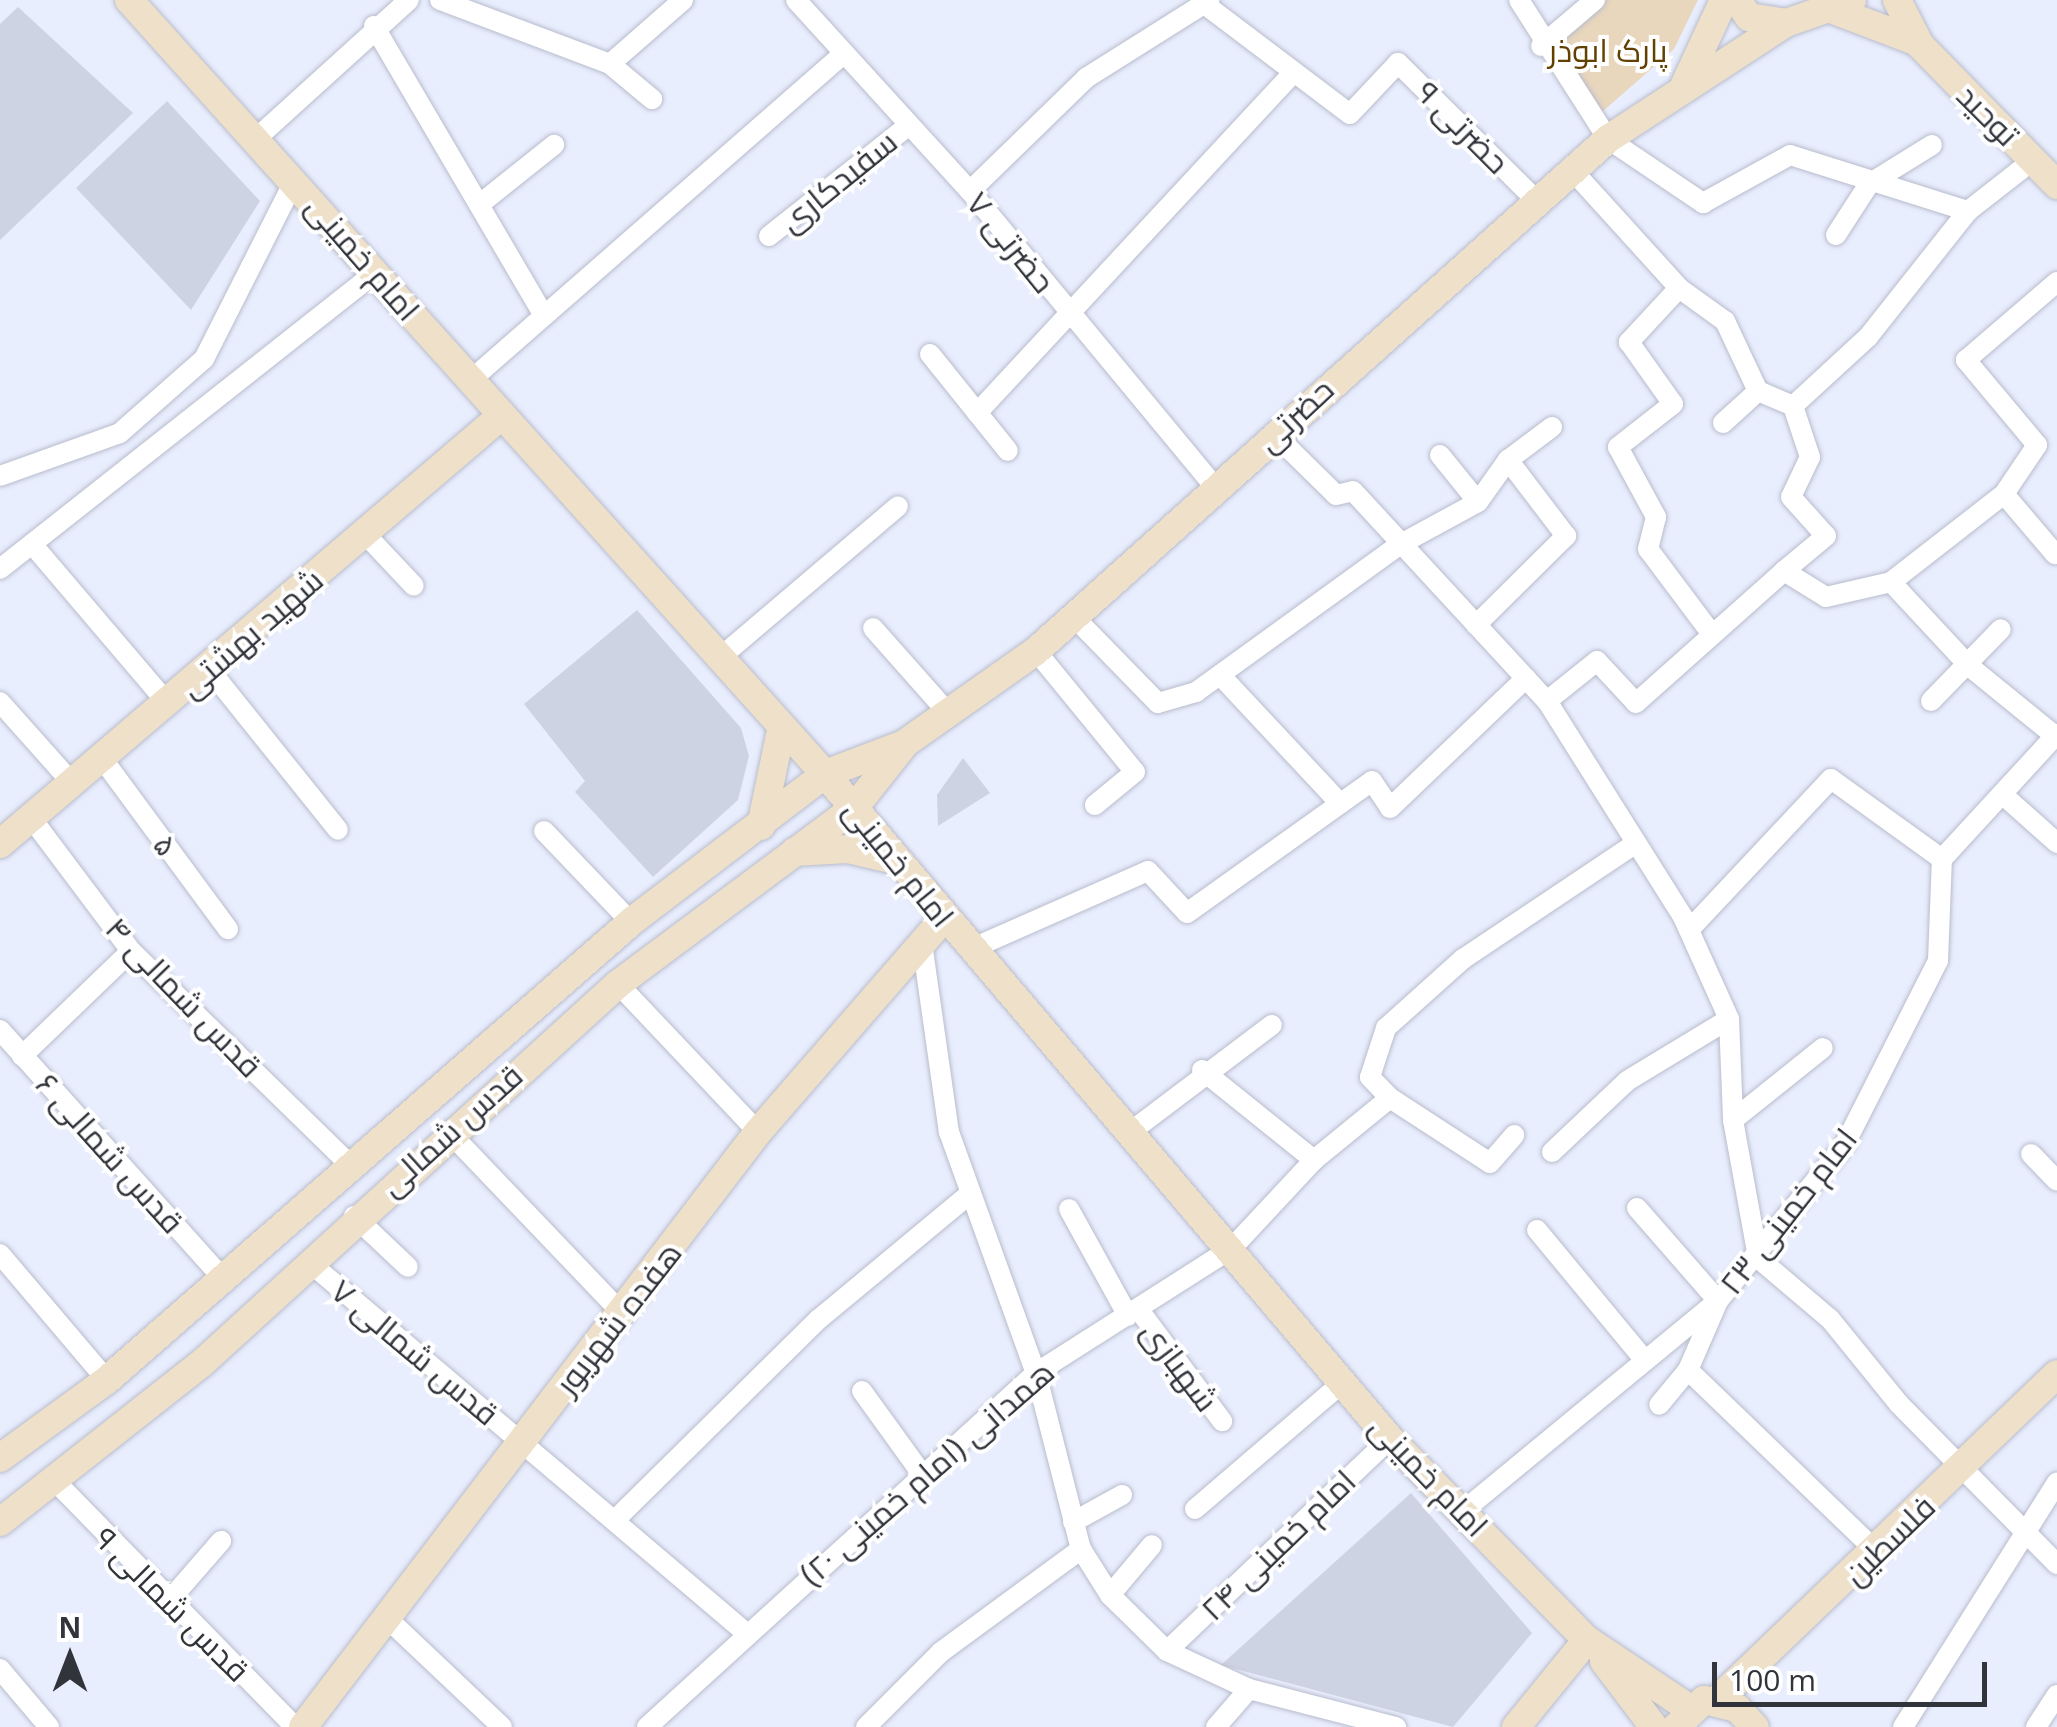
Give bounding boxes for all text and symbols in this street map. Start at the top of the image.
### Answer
park label: پارک ابوذر [1548,31,1668,69]
street label: حضرتی ۹ [1409,73,1517,181]
street label: توحید [1949,76,2027,154]
street label: سفیدکاری [772,122,904,240]
street label: حضرتی ۷ [959,184,1063,300]
street label: امام خمینی [298,188,428,328]
street label: حضرتی [1249,370,1341,460]
street label: شهید بهشتی [171,560,331,706]
street label: امام خمینی [836,791,962,935]
street label: ۵ [145,827,187,863]
street label: قدس شمالی ۴ [98,909,270,1085]
street label: قدس شمالی [372,1056,530,1204]
street label: قدس شمالی ۶ [28,1065,192,1241]
street label: امام خمینی ۲۳ [1711,1120,1865,1302]
street label: هفده شهریور [547,1234,689,1402]
street label: ۷ قدس شمالی [324,1271,506,1433]
street label: شهبازی [1134,1313,1226,1419]
street label: همدانی (امام خمینی ۲۰) [792,1352,1062,1594]
street label: امام خمینی [1362,1407,1496,1545]
street label: امام خمینی ۲۴ [1193,1462,1363,1628]
street label: فلسطین [1835,1487,1943,1593]
street label: قدس شمالی ۹ [87,1519,257,1689]
north arrow [20,1607,120,1707]
text: N [59,1608,81,1646]
scale bar [1717,1642,1992,1704]
text: 100 m [1729,1659,1816,1700]

